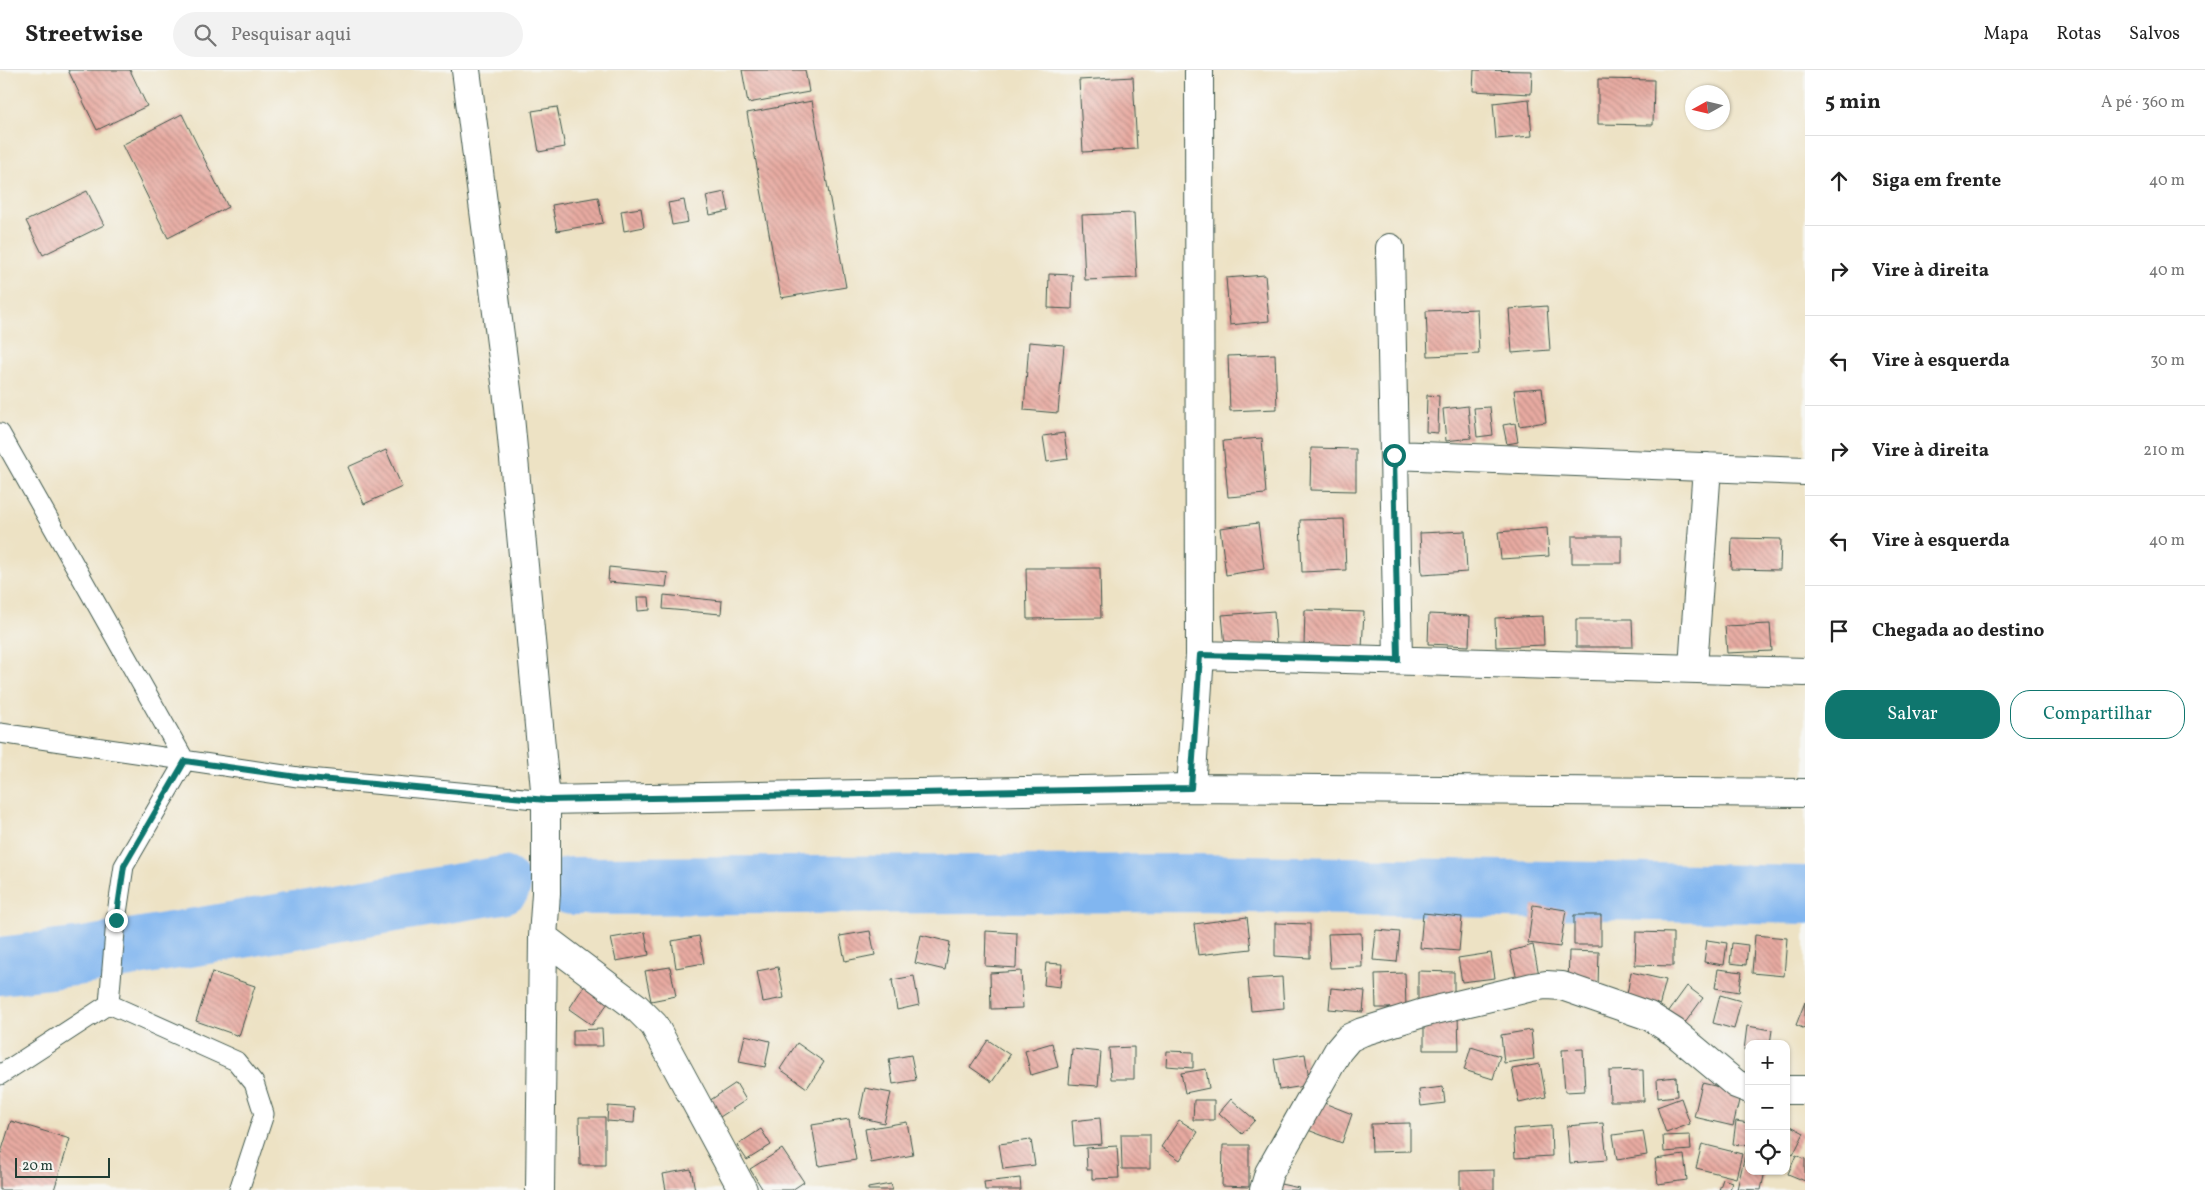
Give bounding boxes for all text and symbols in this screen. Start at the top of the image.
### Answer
search box [173,12,523,57]
text: Streetwise [25,18,143,52]
icon: search [191,21,219,49]
text: Pesquisar aqui [231,22,351,48]
text: Mapa [1984,22,2029,47]
text: Rotas [2057,22,2101,47]
text: Salvos [2129,22,2180,47]
north arrow [1685,85,1730,130]
text: 5 min [1825,88,1881,117]
text: A pé · 360 m [2101,92,2185,114]
icon: ahead [1825,167,1853,195]
text: Siga em frente [1872,168,2001,194]
text: 40 m [2149,170,2185,192]
icon: right [1825,257,1853,285]
text: Vire à direita [1872,258,1989,284]
text: 40 m [2149,260,2185,282]
icon: left [1825,347,1853,375]
text: Vire à esquerda [1872,348,2010,374]
text: 30 m [2150,350,2185,372]
icon: right [1825,437,1853,465]
text: Vire à direita [1872,438,1989,464]
text: 210 m [2143,440,2185,462]
route start [1383,444,1406,467]
icon: left [1825,527,1853,555]
text: Vire à esquerda [1872,528,2010,554]
text: 40 m [2149,530,2185,552]
icon: arrive [1825,617,1853,645]
text: Chegada ao destino [1872,618,2044,644]
button: Salvar [1825,690,2000,739]
button: Compartilhar [2010,690,2185,739]
route end [105,909,128,932]
map controls [1745,1040,1790,1175]
button: + [1745,1040,1790,1085]
button: − [1745,1085,1790,1130]
button: locate [1745,1130,1790,1175]
scale bar [15,1155,110,1178]
text: 20 m [22,1157,53,1176]

